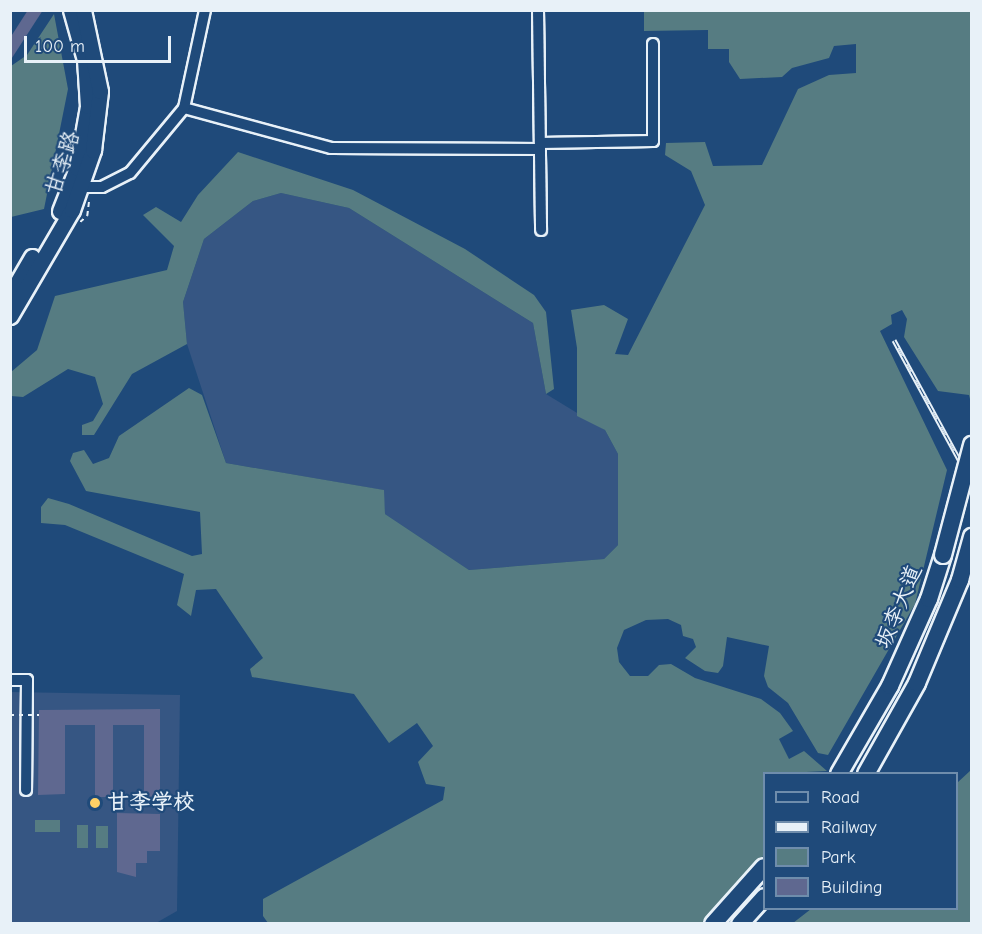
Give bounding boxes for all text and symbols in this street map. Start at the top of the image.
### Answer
scale bar [27,24,174,62]
text: 100 m [35,36,85,57]
street label: 甘李路 [40,128,86,198]
street label: 坂李大道 [870,561,928,653]
legend [763,772,958,910]
text: Road [821,787,860,808]
place label: 甘李学校 [107,790,195,816]
marker: 甘李学校 [88,796,102,810]
text: Railway [821,817,877,838]
text: Park [821,847,855,868]
text: Building [821,877,883,898]

